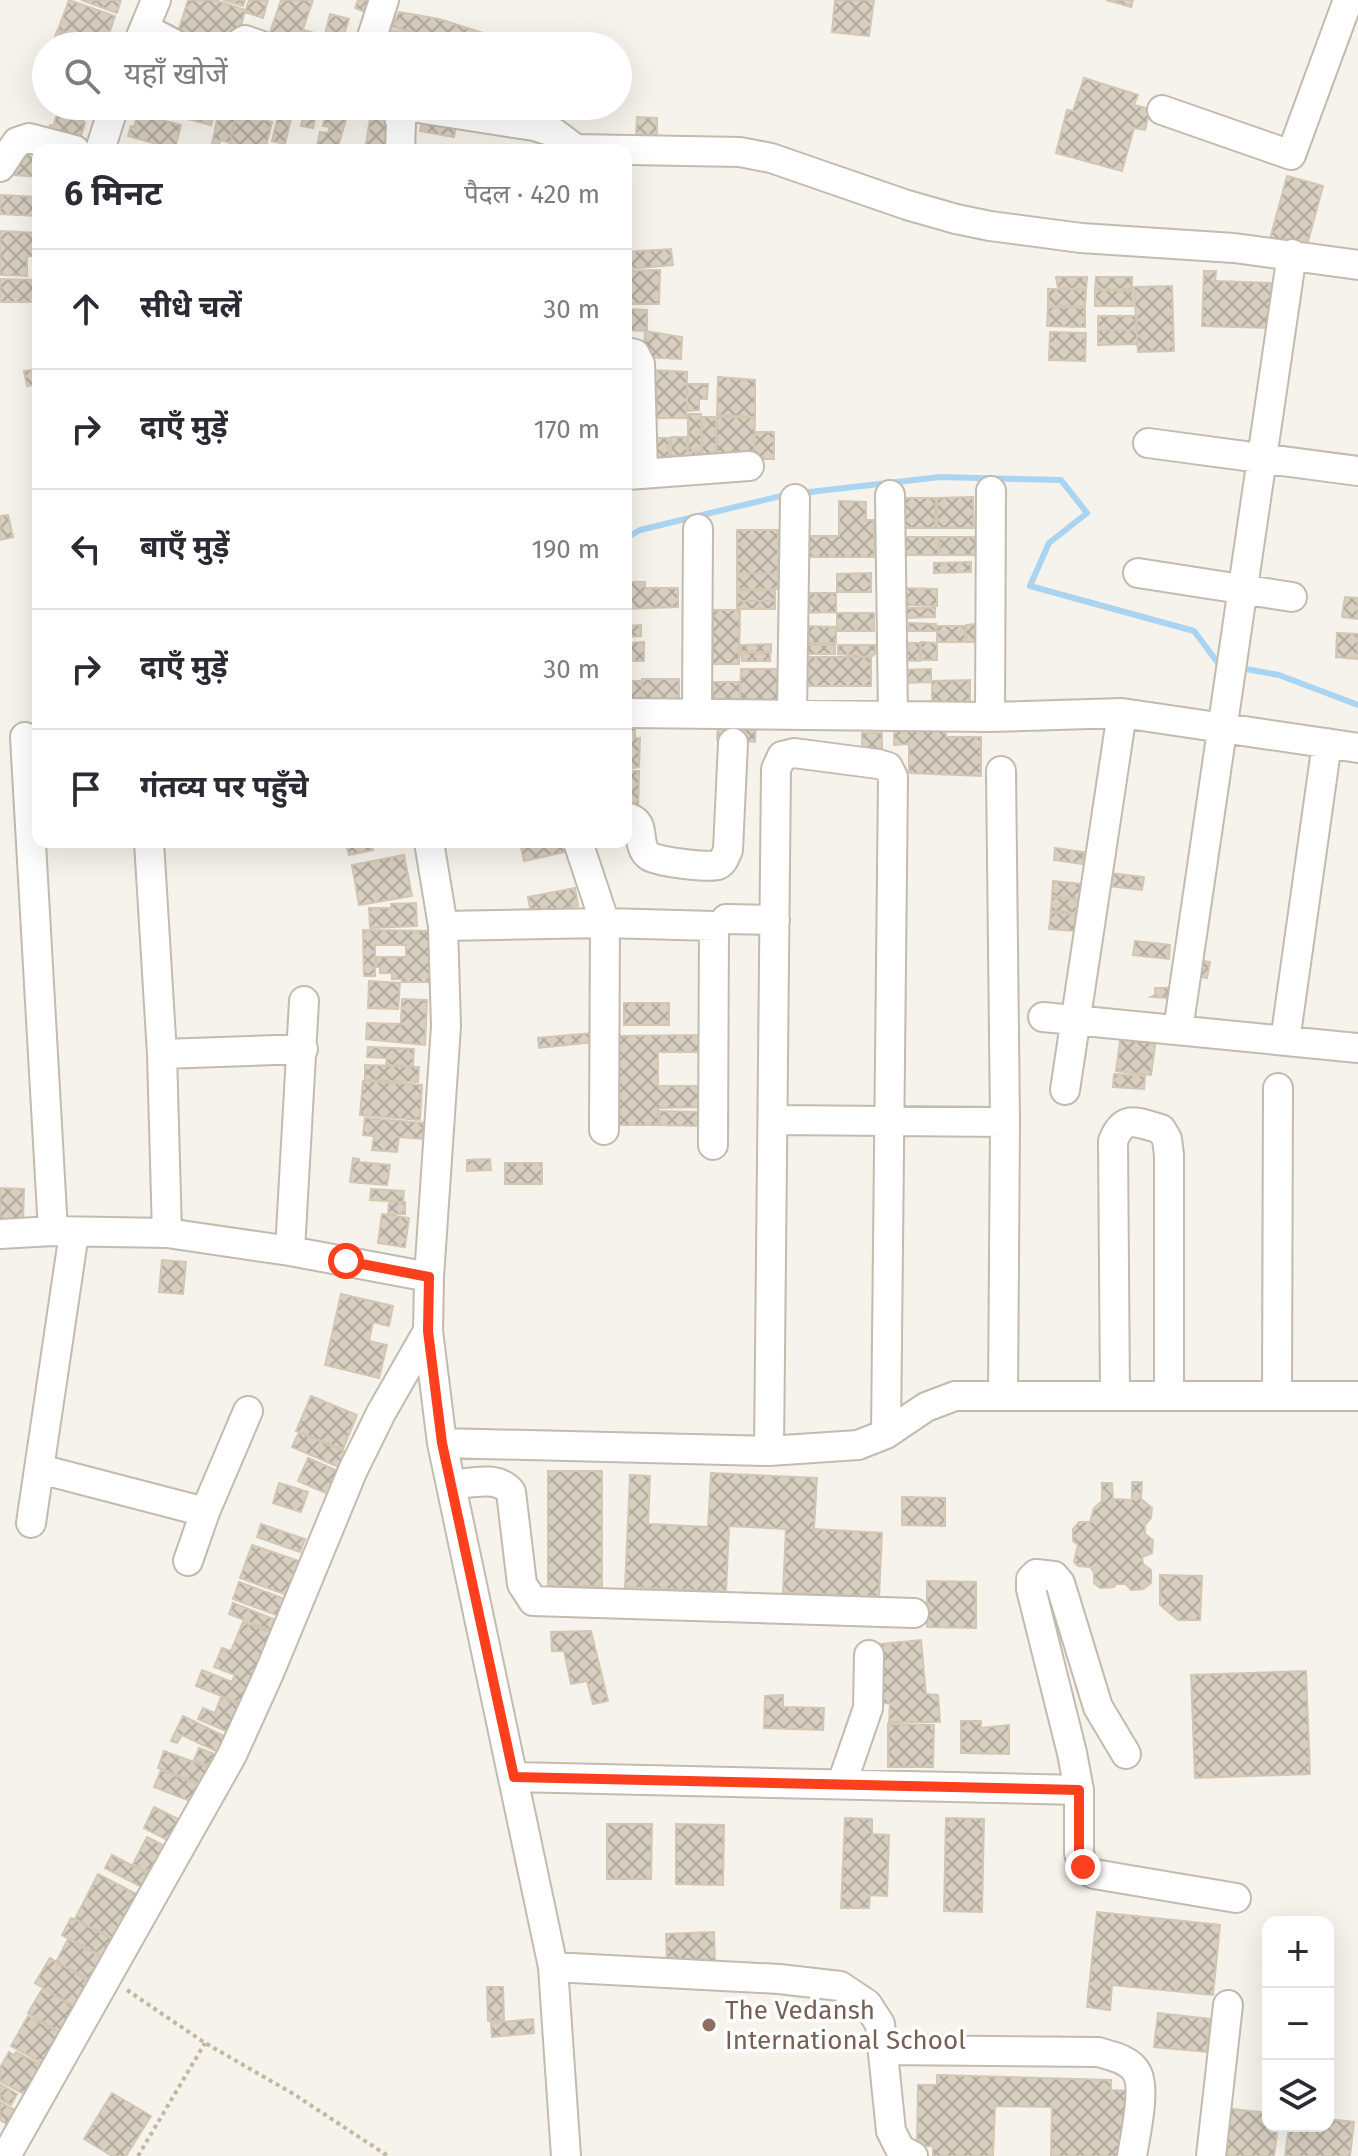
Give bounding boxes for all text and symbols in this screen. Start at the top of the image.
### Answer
search box [32,32,632,120]
icon: search [60,54,104,98]
text: यहाँ खोजें [124,56,228,92]
text: 6 मिनट [64,173,163,214]
text: पैदल · 420 m [464,179,600,210]
icon: ahead [64,287,108,331]
text: सीधे चलें [140,289,242,325]
text: 30 m [543,294,600,325]
icon: right [64,407,108,451]
text: दाएँ मुड़ें [140,409,228,445]
text: 170 m [534,414,600,445]
icon: left [64,527,108,571]
text: बाएँ मुड़ें [140,529,229,565]
text: 190 m [531,534,600,565]
icon: right [64,647,108,691]
text: दाएँ मुड़ें [140,649,228,685]
text: 30 m [543,654,600,685]
icon: arrive [64,767,108,811]
text: गंतव्य पर पहुँचे [140,769,308,805]
route start [328,1243,364,1279]
route end [1065,1849,1101,1885]
map controls [1262,1916,1334,2132]
button: + [1262,1916,1334,1988]
button: − [1262,1988,1334,2060]
place label: The Vedansh International School [725,1995,966,2056]
marker: The Vedansh International School [700,2016,718,2034]
button: layers [1262,2060,1334,2132]

